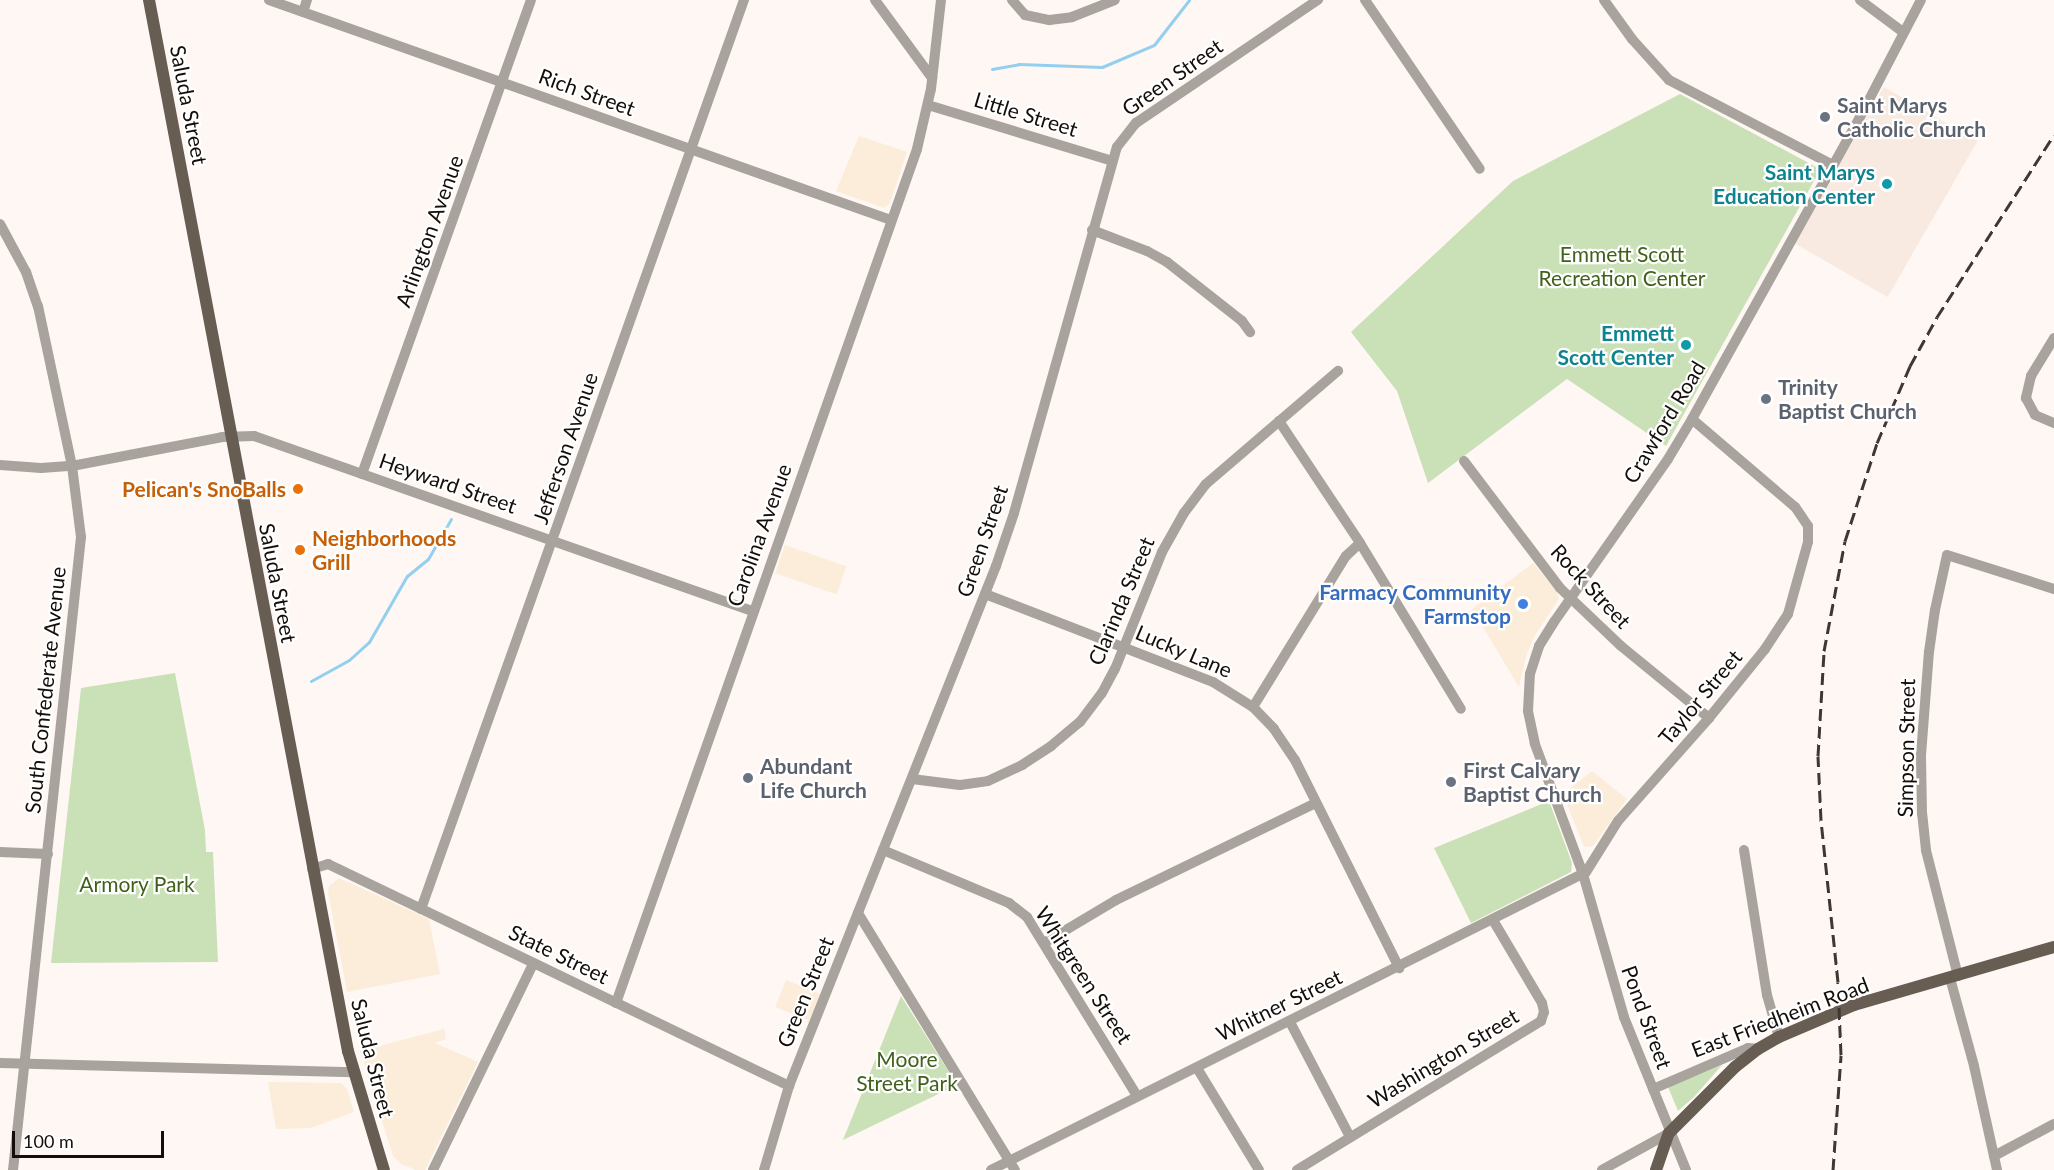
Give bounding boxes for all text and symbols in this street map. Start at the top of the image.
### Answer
street label: Green Street [1117,33,1227,121]
street label: Saluda Street [165,43,213,167]
street label: Rich Street [535,63,639,121]
street label: Little Street [971,86,1081,142]
place label: Saint Marys Catholic Church [1837,92,1986,142]
marker: Saint Marys Catholic Church [1818,110,1832,124]
street label: Arlington Avenue [390,151,468,311]
place label: Saint Marys Education Center [1713,159,1875,209]
marker: Saint Marys Education Center [1880,177,1894,191]
park label: Emmett Scott Recreation Center [1539,241,1705,291]
place label: Emmett Scott Center [1558,320,1674,370]
marker: Emmett Scott Center [1679,338,1693,352]
street label: Crawford Road [1618,356,1710,488]
street label: Jefferson Avenue [527,369,603,527]
place label: Trinity Baptist Church [1778,374,1917,424]
marker: Trinity Baptist Church [1759,392,1773,406]
street label: Heyward Street [376,448,520,518]
street label: Carolina Avenue [721,460,797,610]
place label: Pelican's SnoBalls [122,476,286,502]
marker: Pelican's SnoBalls [291,482,305,496]
street label: Green Street [951,482,1013,600]
street label: Saluda Street [254,521,302,645]
place label: Neighborhoods Grill [312,525,456,575]
street label: Clarinda Street [1083,533,1159,669]
street label: Rock Street [1546,539,1636,633]
marker: Neighborhoods Grill [293,543,307,557]
street label: South Confederate Avenue [19,565,71,815]
place label: Farmacy Community Farmstop [1319,579,1511,629]
marker: Farmacy Community Farmstop [1516,597,1530,611]
street label: Lucky Lane [1132,619,1236,683]
street label: Taylor Street [1653,644,1747,750]
street label: Simpson Street [1892,678,1920,818]
place label: Abundant Life Church [760,753,867,803]
place label: First Calvary Baptist Church [1463,757,1602,807]
marker: Abundant Life Church [741,771,755,785]
marker: First Calvary Baptist Church [1444,775,1458,789]
park label: Armory Park [79,871,195,897]
street label: Whitgreen Street [1030,902,1138,1048]
street label: State Street [505,919,613,989]
street label: Green Street [771,933,839,1051]
street label: Pond Street [1617,962,1677,1072]
street label: Whitner Street [1212,964,1346,1046]
street label: East Friedheim Road [1688,972,1872,1062]
street label: Saluda Street [346,996,400,1120]
street label: Washington Street [1363,1003,1523,1113]
park label: Moore Street Park [856,1046,958,1096]
scale bar [15,1119,166,1157]
text: 100 m [23,1130,74,1152]

